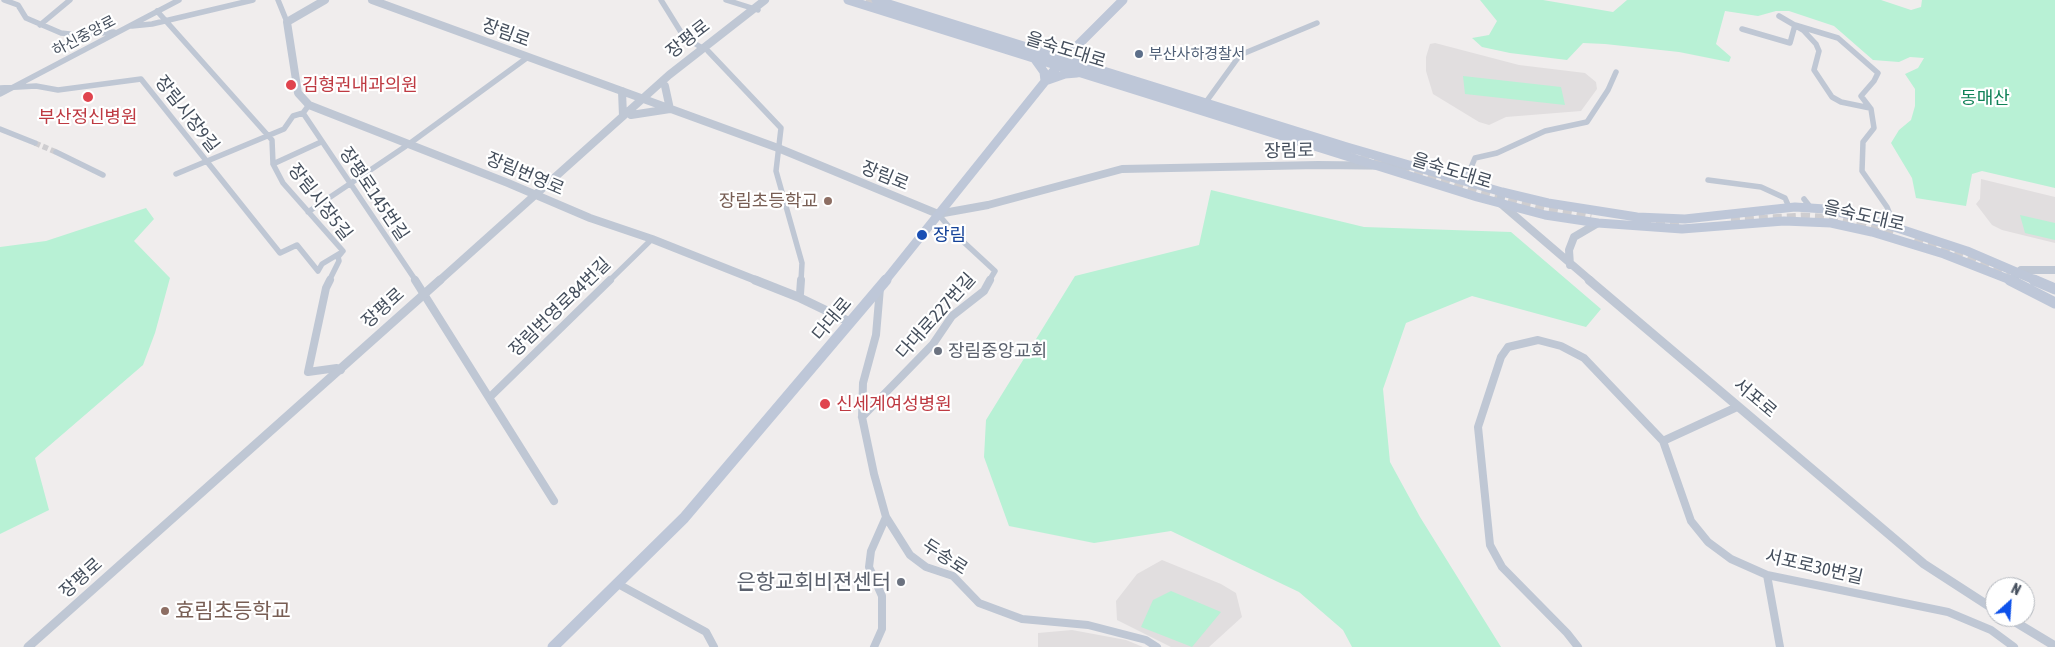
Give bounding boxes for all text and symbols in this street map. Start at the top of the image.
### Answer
street label: 하신중앙로 [49,12,119,60]
street label: 장림로 [479,14,533,52]
street label: 장평로 [662,15,714,63]
street label: 을숙도대로 [1023,28,1109,72]
place label: 부산사하경찰서 [1149,45,1246,63]
marker: 부산사하경찰서 [1133,48,1145,60]
street label: 장림시장9길 [150,71,224,157]
place label: 김형권내과의원 [302,74,418,96]
marker: 김형권내과의원 [284,78,298,92]
park label: 동매산 [1960,87,2010,109]
marker: 부산정신병원 [81,90,95,104]
place label: 부산정신병원 [38,106,138,128]
street label: 장림로 [1264,140,1314,162]
street label: 장평로145번길 [335,143,413,245]
street label: 장림번영로 [483,148,567,200]
street label: 을숙도대로 [1409,149,1495,193]
street label: 장림로 [858,157,912,195]
street label: 장림시장5길 [283,159,357,245]
place label: 장림초등학교 [719,190,818,212]
marker: 장림초등학교 [822,195,834,207]
street label: 을숙도대로 [1821,196,1907,236]
place label: 장림 [933,224,966,246]
marker: 장림 [915,228,929,242]
street label: 장림번영로84번길 [505,253,615,361]
street label: 다대로227번길 [892,269,980,363]
street label: 장평로 [357,283,409,333]
street label: 다대로 [808,293,856,345]
place label: 장림중앙교회 [948,340,1047,362]
marker: 장림중앙교회 [932,345,944,357]
street label: 서포로 [1729,374,1781,422]
place label: 신세계여성병원 [836,393,952,415]
marker: 신세계여성병원 [818,397,832,411]
street label: 두송로 [918,534,972,580]
street label: 서포로30번길 [1763,545,1865,589]
street label: 장평로 [55,553,107,603]
place label: 은항교회비젼센터 [736,569,891,595]
marker: 은항교회비젼센터 [895,576,907,588]
north arrow [1985,577,2035,627]
text: N [2009,580,2023,598]
place label: 효림초등학교 [175,598,291,624]
marker: 효림초등학교 [159,605,171,617]

